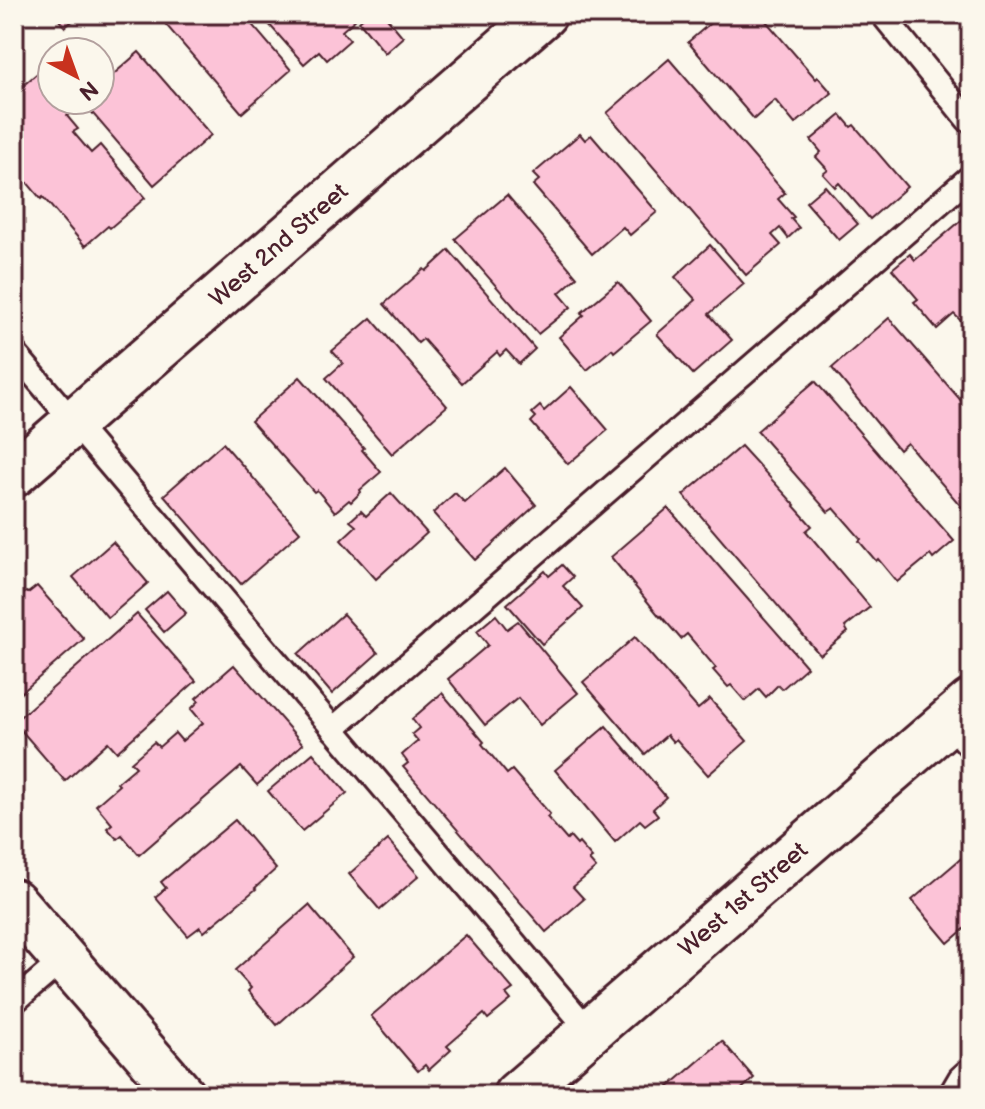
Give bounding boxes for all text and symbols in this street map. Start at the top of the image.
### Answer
north arrow [36,36,116,116]
text: N [73,74,103,106]
street label: West 2nd Street [203,177,354,313]
street label: West 1st Street [673,835,814,963]

